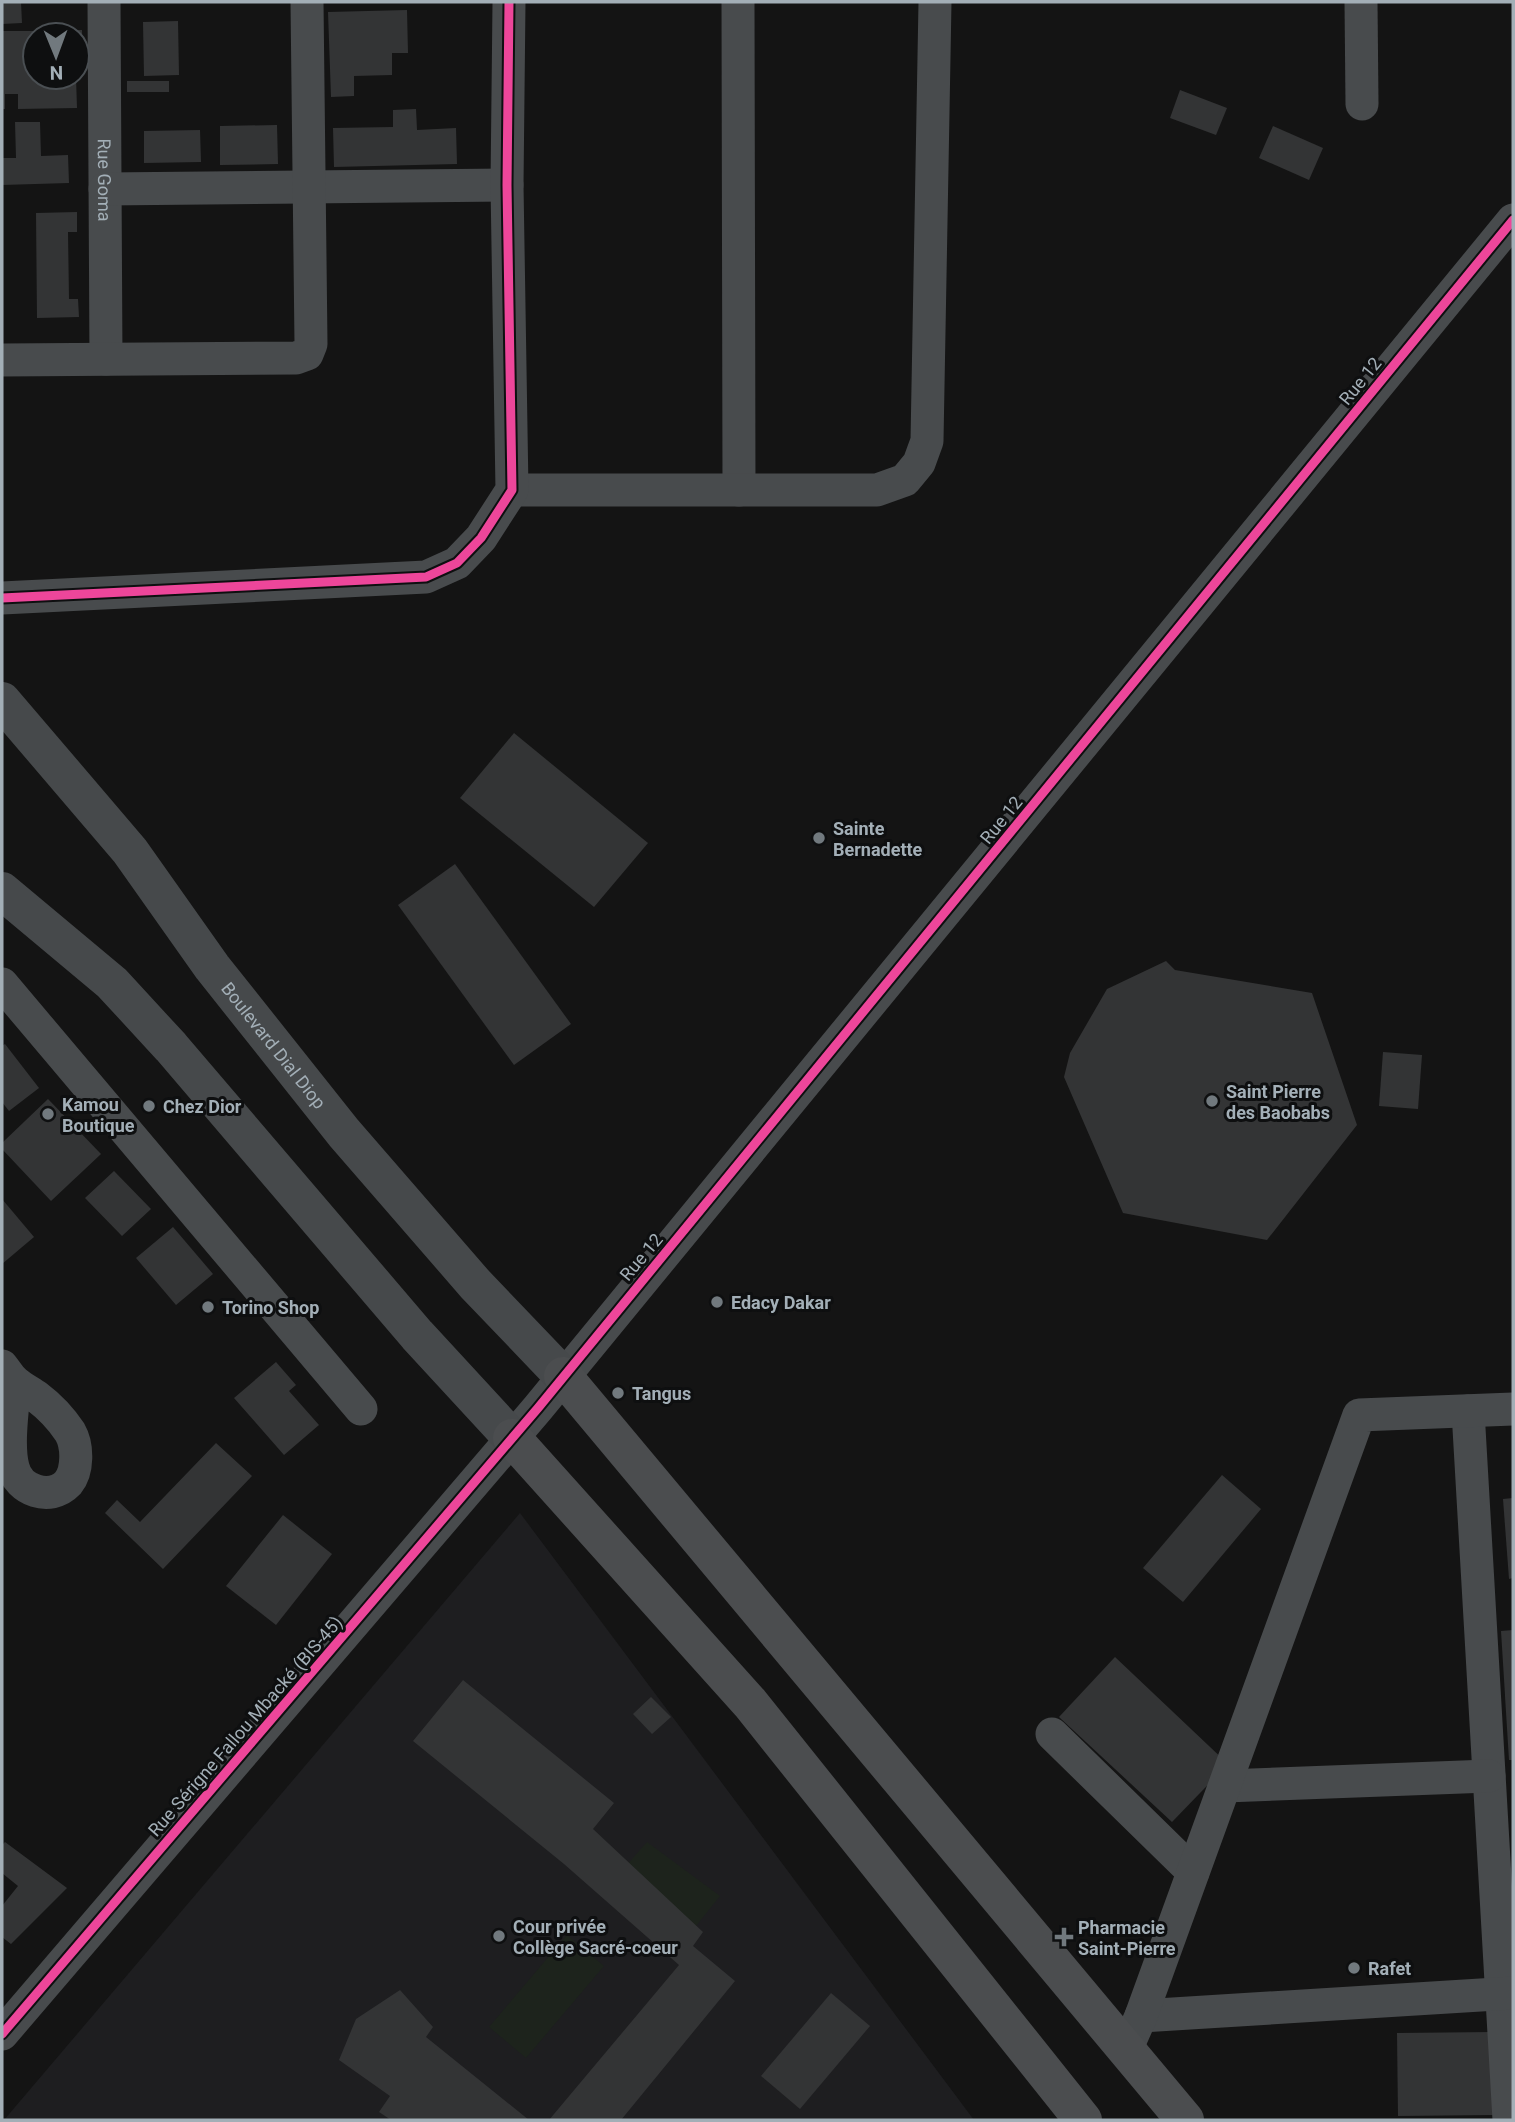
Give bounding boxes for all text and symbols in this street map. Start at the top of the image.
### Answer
north arrow [21,21,91,91]
text: N [49,61,63,84]
street label: Rue Goma [94,138,116,222]
street label: Rue 12 [1334,353,1386,409]
street label: Rue 12 [975,792,1027,848]
place label: Sainte Bernadette [833,818,923,860]
marker: Sainte Bernadette [811,830,827,846]
street label: Boulevard Dial Diop [217,978,331,1113]
place label: Saint Pierre des Baobabs [1226,1081,1330,1123]
marker: Saint Pierre des Baobabs [1204,1093,1220,1109]
place label: Kamou Boutique [62,1094,135,1136]
place label: Chez Dior [163,1096,242,1117]
marker: Chez Dior [141,1098,157,1114]
marker: Kamou Boutique [40,1106,56,1122]
street label: Rue 12 [615,1229,667,1285]
place label: Edacy Dakar [731,1292,831,1313]
marker: Edacy Dakar [709,1294,725,1310]
place label: Torino Shop [222,1297,319,1318]
marker: Torino Shop [200,1299,216,1315]
place label: Tangus [632,1383,691,1404]
marker: Tangus [610,1385,626,1401]
street label: Rue Sérigne Fallou Mbacké (BIS-45) [144,1612,347,1841]
place label: Cour privée Collège Sacré-coeur [513,1916,678,1958]
place label: Pharmacie Saint-Pierre [1078,1917,1176,1959]
marker: Cour privée Collège Sacré-coeur [491,1928,507,1944]
marker: Pharmacie Saint-Pierre [1056,1929,1072,1945]
place label: Rafet [1368,1958,1411,1979]
marker: Rafet [1346,1960,1362,1976]

